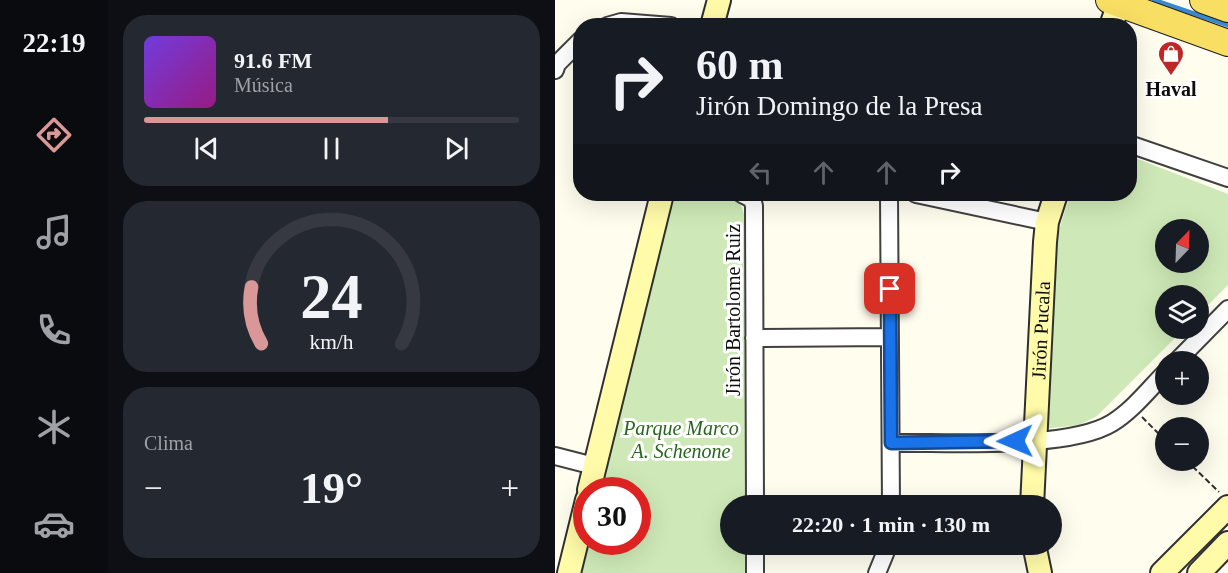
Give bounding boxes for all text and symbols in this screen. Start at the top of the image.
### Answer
text: 22:19 [23,28,86,58]
shop icon: Haval [1156,39,1186,77]
icon: right [597,42,675,120]
text: 60 m [696,42,784,88]
text: 91.6 FM [234,48,312,73]
text: Música [234,74,293,96]
place label: Haval [1145,78,1197,100]
text: Jirón Domingo de la Presa [696,91,982,121]
icon: directions [33,114,75,156]
icon: previous [190,132,223,165]
icon: pause [315,132,348,165]
icon: next [440,132,473,165]
icon: left [744,156,777,189]
icon: ahead [807,156,840,189]
icon: ahead [870,156,903,189]
icon: right [933,156,966,189]
icon: music [33,211,75,253]
north arrow [1155,219,1209,273]
map controls [1155,219,1209,471]
street label: Jirón Bartolome Ruiz [722,224,744,396]
text: 24 [300,262,363,331]
pin [864,263,915,314]
icon: arrive [873,272,906,305]
street label: Jirón Pucala [1027,280,1054,380]
button: layers [1155,285,1209,339]
icon: phone [33,309,75,351]
text: km/h [309,330,354,354]
button: + [1155,351,1209,405]
icon: climate [33,406,75,448]
position arrow [983,409,1047,473]
park label: Parque Marco A. Schenone [622,417,739,462]
button: − [1155,417,1209,471]
text: Clima [144,432,193,454]
text: 19° [300,463,363,513]
text: − [144,470,163,506]
text: + [500,470,519,506]
speed limit sign: 30 [573,477,651,555]
icon: car [33,503,75,545]
text: 22:20 · 1 min · 130 m [792,512,990,537]

